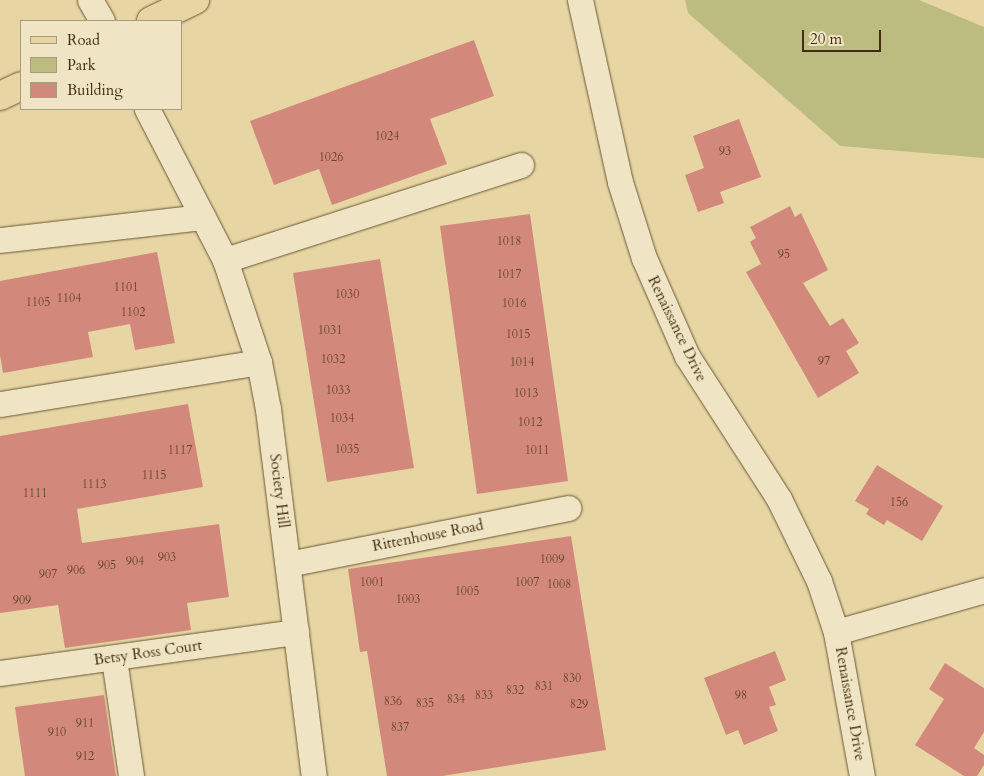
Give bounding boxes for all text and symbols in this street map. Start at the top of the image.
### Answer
legend [20,20,182,110]
scale bar [804,20,883,52]
text: 20 m [810,29,842,49]
text: Road [67,30,100,50]
text: Park [67,55,96,75]
text: Building [67,80,123,100]
house number: 1024 [375,130,399,144]
house number: 93 [719,145,731,159]
house number: 1026 [319,151,343,165]
house number: 1018 [497,235,521,249]
house number: 95 [778,248,790,262]
house number: 1017 [497,268,521,282]
street label: Renaissance Drive [644,273,710,385]
house number: 1101 [114,281,138,295]
house number: 1030 [335,288,359,302]
house number: 1104 [57,292,81,306]
house number: 1105 [26,296,50,310]
house number: 1016 [502,297,526,311]
house number: 1102 [121,306,145,320]
house number: 1031 [318,324,342,338]
house number: 1015 [506,328,530,342]
house number: 1032 [321,353,345,367]
house number: 97 [818,355,830,369]
house number: 1014 [510,356,534,370]
house number: 1033 [326,384,350,398]
house number: 1013 [514,387,538,401]
house number: 1034 [330,412,354,426]
house number: 1012 [518,416,542,430]
house number: 1035 [335,443,359,457]
house number: 1117 [168,444,192,458]
house number: 1011 [525,444,549,458]
street label: Society Hill [266,453,292,529]
house number: 1115 [142,469,166,483]
house number: 1113 [82,478,106,492]
house number: 1111 [23,487,47,501]
house number: 156 [890,496,908,510]
street label: Rittenhouse Road [371,516,485,556]
house number: 903 [158,551,176,565]
house number: 1009 [540,553,564,567]
house number: 904 [126,555,144,569]
house number: 905 [98,559,116,573]
house number: 906 [67,564,85,578]
house number: 907 [39,568,57,582]
house number: 1001 [360,576,384,590]
house number: 1007 [515,576,539,590]
house number: 1008 [547,578,571,592]
house number: 1005 [455,585,479,599]
house number: 1003 [396,593,420,607]
house number: 909 [13,594,31,608]
street label: Betsy Ross Court [93,636,203,670]
street label: Renaissance Drive [831,646,869,762]
house number: 830 [563,672,581,686]
house number: 831 [535,680,553,694]
house number: 832 [506,684,524,698]
house number: 833 [475,689,493,703]
house number: 98 [735,689,747,703]
house number: 834 [447,693,465,707]
house number: 836 [384,695,402,709]
house number: 835 [416,697,434,711]
house number: 829 [570,698,588,712]
house number: 911 [76,717,94,731]
house number: 837 [391,721,409,735]
house number: 910 [48,726,66,740]
house number: 912 [76,750,94,764]

